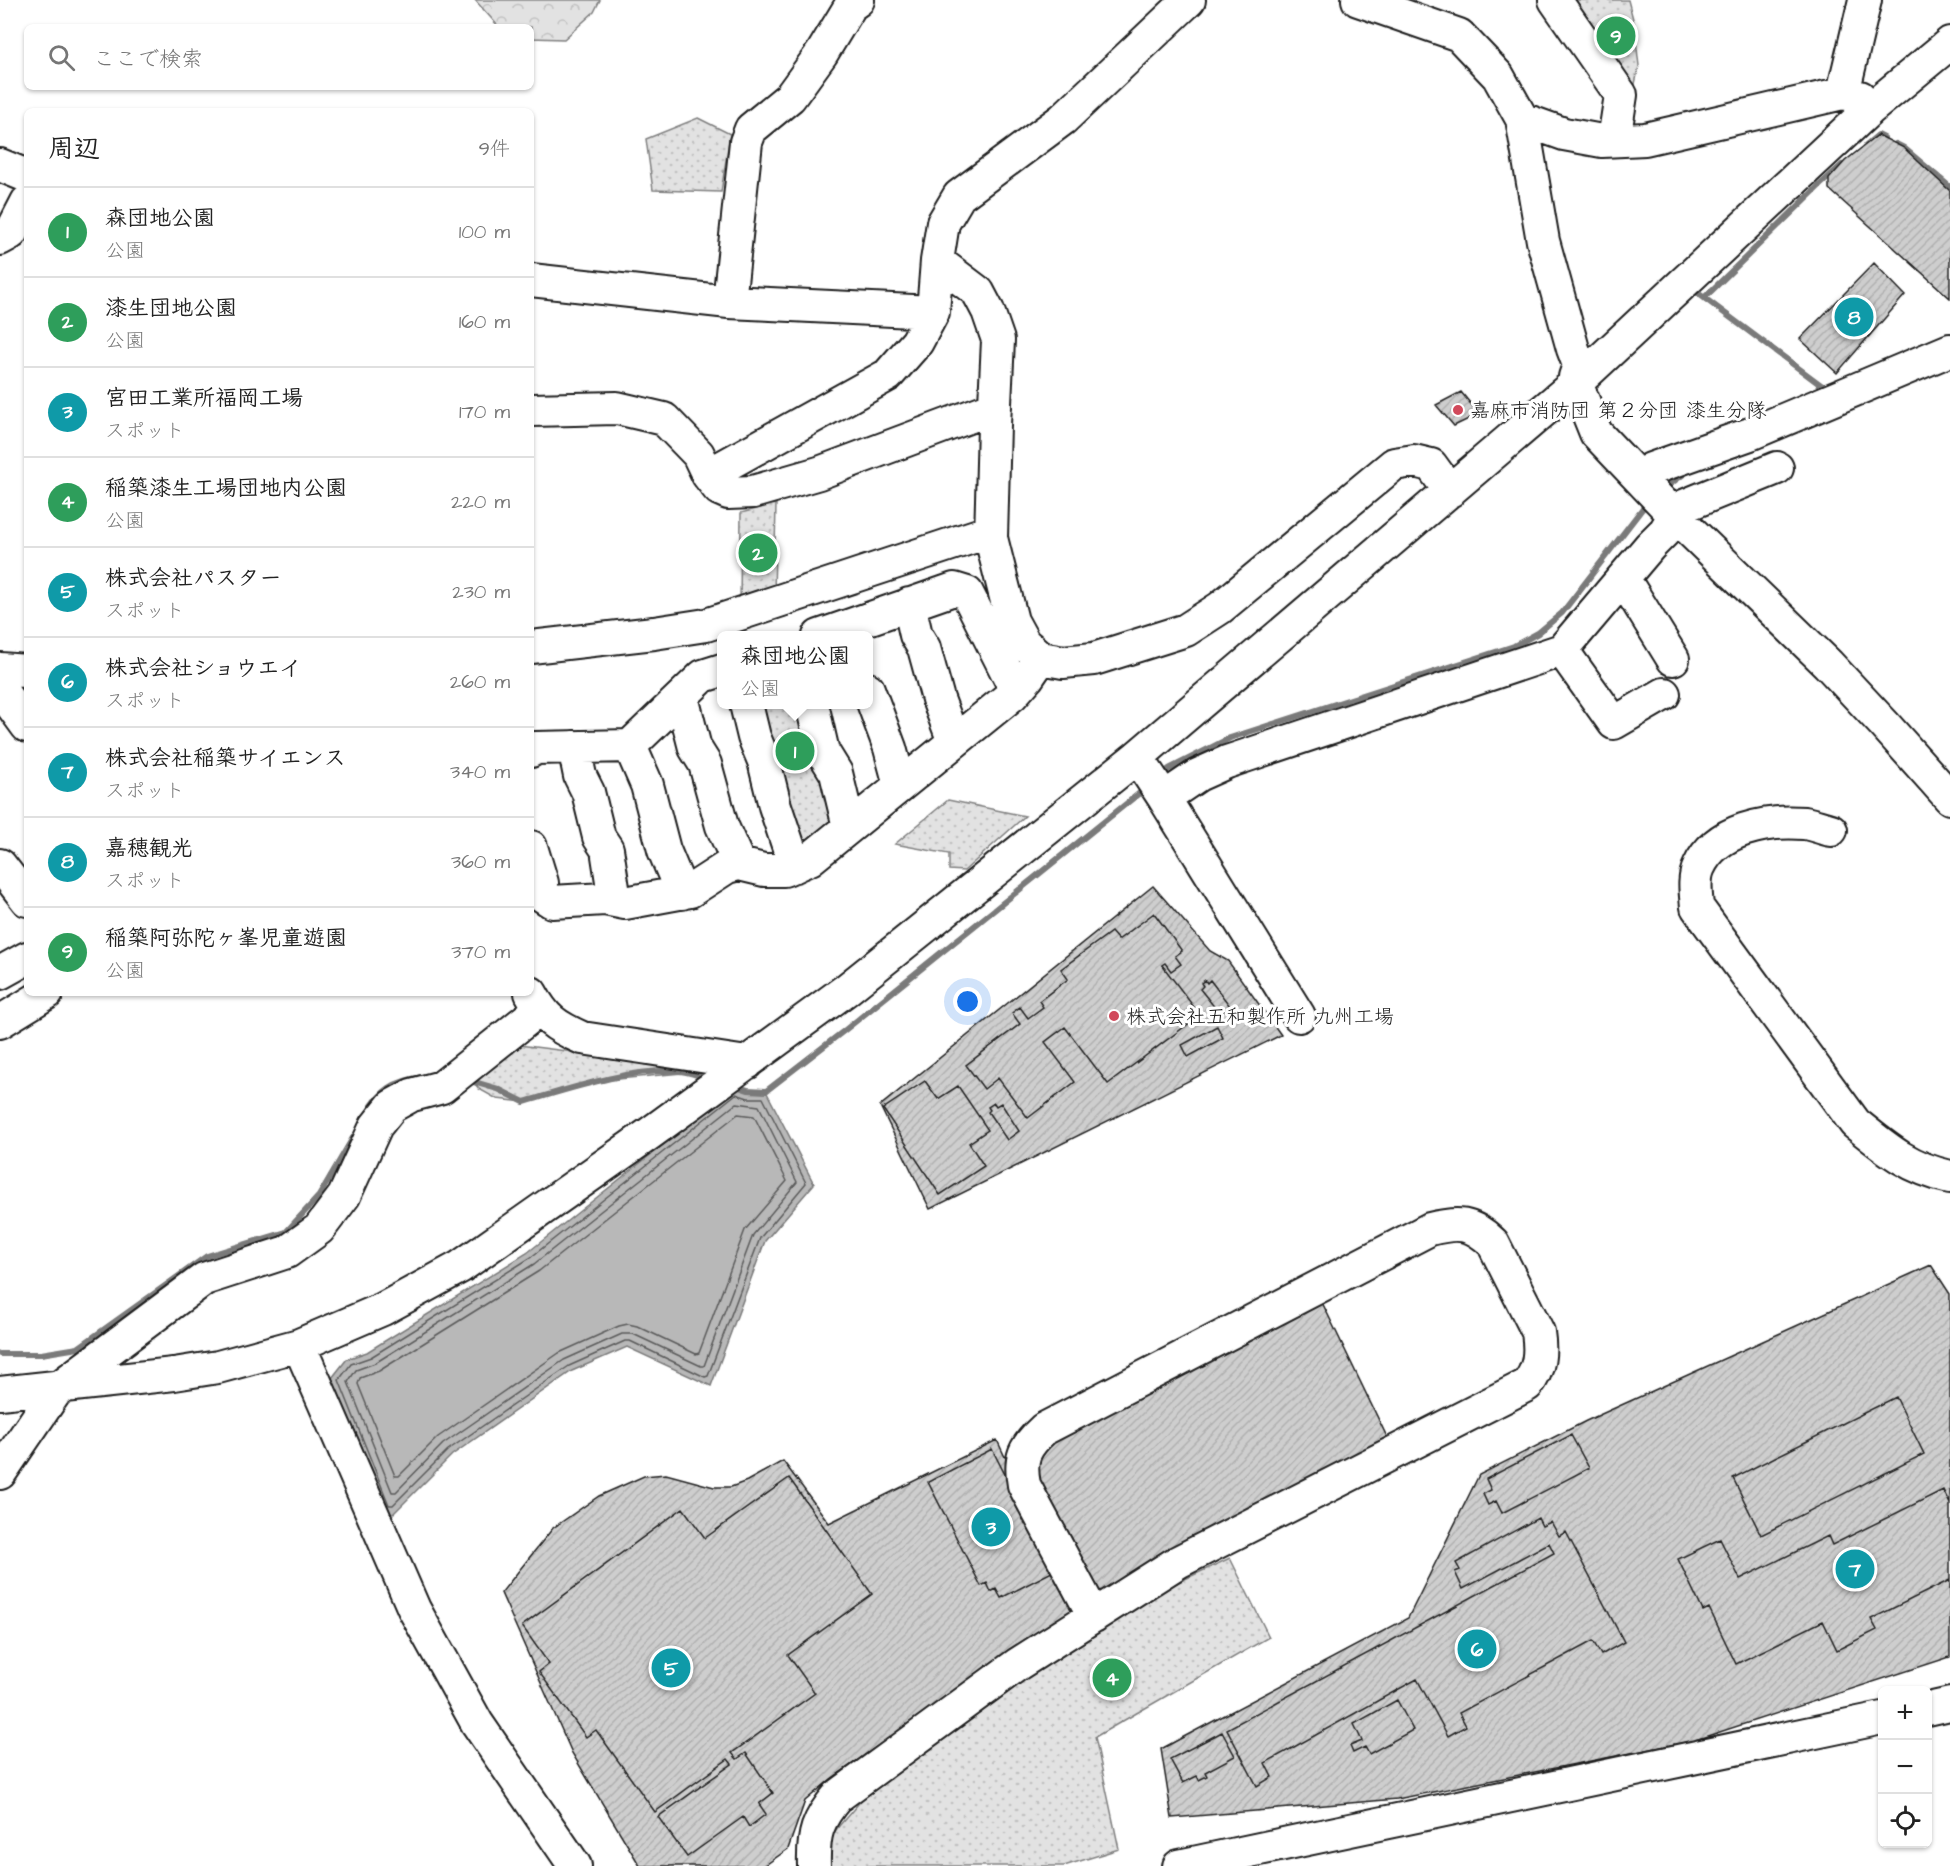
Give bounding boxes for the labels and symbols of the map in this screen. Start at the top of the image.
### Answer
pin: 9 [1596,14,1636,58]
pin: 8 [1834,294,1874,340]
place label: 嘉麻市消防団 第２分団 漆生分隊 [1470,397,1767,425]
marker: 嘉麻市消防団 第２分団 漆生分隊 [1451,403,1465,417]
pin: 2 [738,530,777,576]
pin: 1 [776,728,814,774]
your location [953,987,982,1016]
place label: 株式会社五和製作所 九州工場 [1126,1003,1394,1031]
marker: 株式会社五和製作所 九州工場 [1107,1009,1121,1023]
pin: 3 [972,1504,1010,1550]
pin: 7 [1836,1546,1874,1592]
pin: 6 [1458,1626,1496,1672]
pin: 5 [652,1646,690,1690]
pin: 4 [1092,1656,1132,1700]

